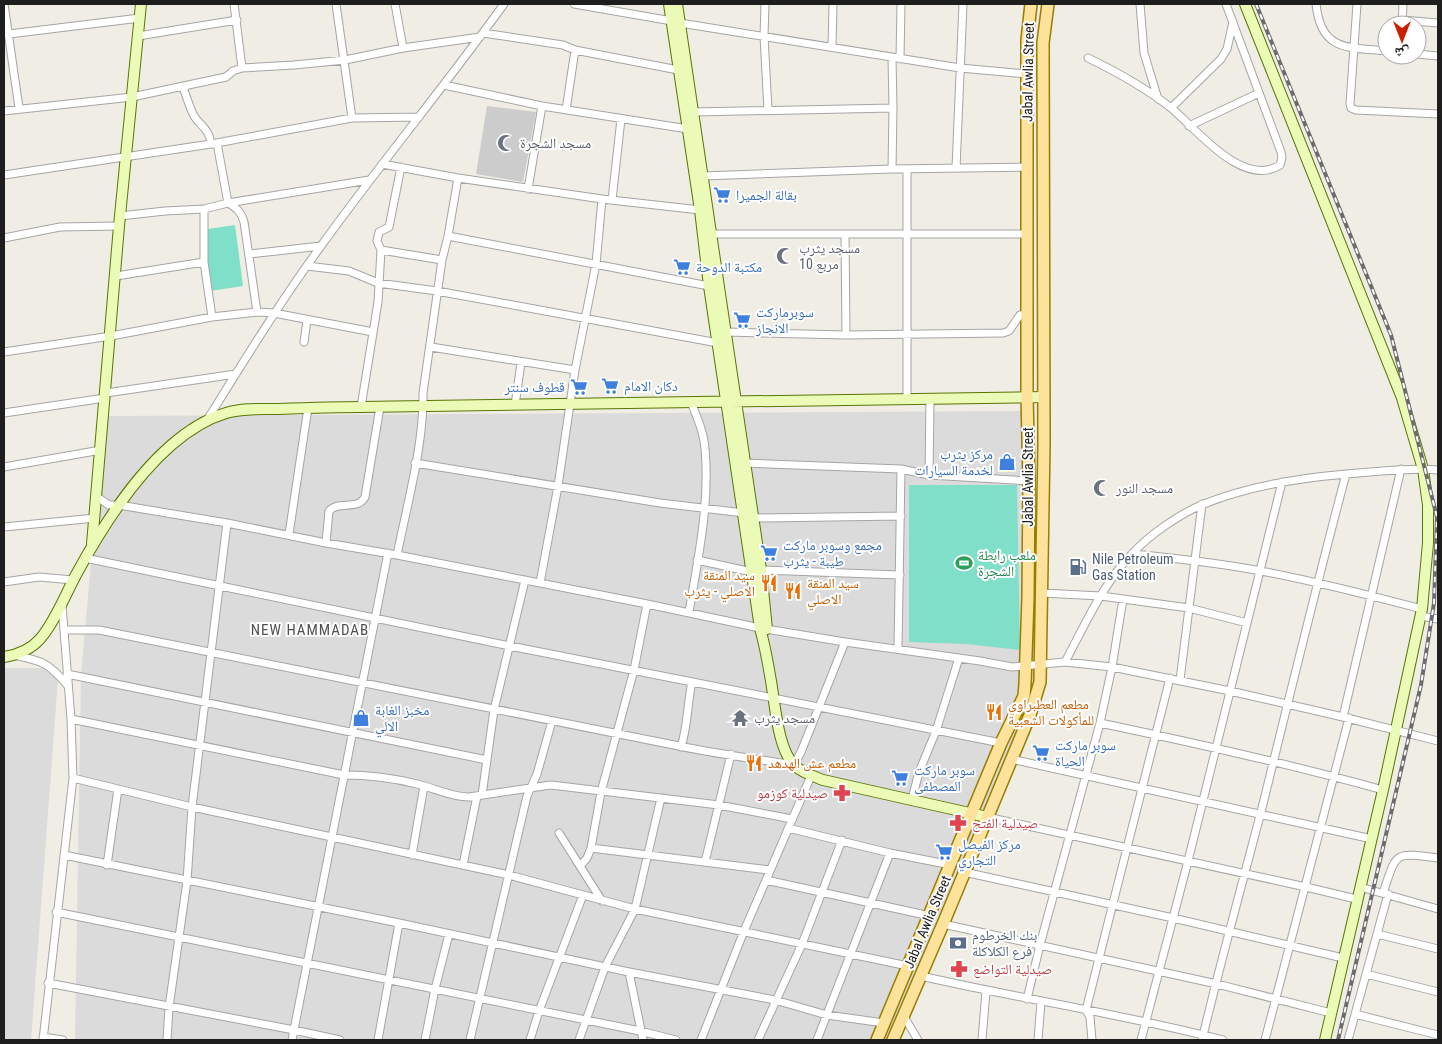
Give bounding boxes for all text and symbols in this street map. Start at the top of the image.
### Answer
north arrow [1377,15,1427,65]
street label: Jabal Awlia Street [1019,22,1037,122]
text: ش [1394,44,1409,61]
mosque icon: مسجد الشجرة [496,133,516,153]
place label: مسجد الشجرة [520,135,591,152]
supermarket icon: بقالة الجميرا [712,185,732,205]
place label: بقالة الجميرا [736,187,797,204]
place label: مسجد يثرب مربع 10 [799,240,860,274]
mosque icon: مسجد يثرب مربع 10 [775,246,795,266]
supermarket icon: مكتبة الدوحة [672,257,692,277]
place label: مكتبة الدوحة [696,259,762,276]
place label: سوبرماركت الانجاز [755,304,814,337]
supermarket icon: سوبرماركت الانجاز [732,310,752,330]
supermarket icon: دكان الامام [600,376,620,396]
supermarket icon: قطوف سنتر [569,377,589,397]
place label: دكان الامام [624,378,678,396]
place label: قطوف سنتر [504,379,565,396]
street label: Jabal Awlia Street [1020,427,1036,527]
place label: مركز يثرب لخدمة السيارات [914,446,993,479]
shop icon: مركز يثرب لخدمة السيارات [997,452,1017,472]
mosque icon: مسجد النور [1092,478,1112,498]
place label: مسجد النور [1115,480,1173,497]
place label: مجمع وسوبر ماركت طيبة - يثرب [783,537,882,570]
supermarket icon: مجمع وسوبر ماركت طيبة - يثرب [759,543,779,563]
place label: ملعب رابطة الشجرة [978,547,1036,580]
place label: Nile Petroleum Gas Station [1092,551,1174,583]
sports icon: ملعب رابطة الشجرة [954,553,974,573]
fuel station icon: Nile Petroleum Gas Station [1068,557,1088,577]
place label: سيد المنقة الاصلي - يثرب [684,567,755,603]
restaurant icon: سيد المنقة الاصلي - يثرب [759,573,779,593]
place label: سيد المنقة الاصلي [807,575,859,611]
restaurant icon: سيد المنقة الاصلي [783,581,803,601]
district label: NEW HAMMADAB [251,621,369,639]
place label: مطعم العطبراوي للمأكولات الشعبية [1008,696,1094,729]
place label: مخبز الغابة الالي [375,702,429,738]
restaurant icon: مطعم العطبراوي للمأكولات الشعبية [984,702,1004,722]
shop icon: مخبز الغابة الالي [351,708,371,728]
temple icon: مسجد يثرب [730,708,750,728]
place label: مسجد يثرب [754,710,815,727]
place label: سوبر ماركت الحياة [1055,737,1116,769]
supermarket icon: سوبر ماركت الحياة [1031,743,1051,763]
restaurant icon: مطعم عش الهدهد [744,753,764,773]
place label: مطعم عش الهدهد [768,755,856,773]
place label: سوبر ماركت المصطفى [914,762,975,795]
supermarket icon: سوبر ماركت المصطفى [890,768,910,788]
pharmacy icon: صيدلية كوزمو [832,783,852,803]
place label: صيدلية كوزمو [757,785,828,802]
pharmacy icon: صيدلية الفتح [948,813,968,833]
place label: صيدلية الفتح [972,815,1038,833]
place label: مركز الفيصل التجاري [958,836,1021,872]
supermarket icon: مركز الفيصل التجاري [934,842,954,862]
street label: Jabal Awlia Street [900,873,954,971]
place label: بنك الخرطوم فرع الكلاكلة [972,927,1038,961]
bank icon: بنك الخرطوم فرع الكلاكلة [948,933,968,953]
pharmacy icon: صيدلية التواضع [949,959,969,979]
place label: صيدلية التواضع [973,961,1052,979]

